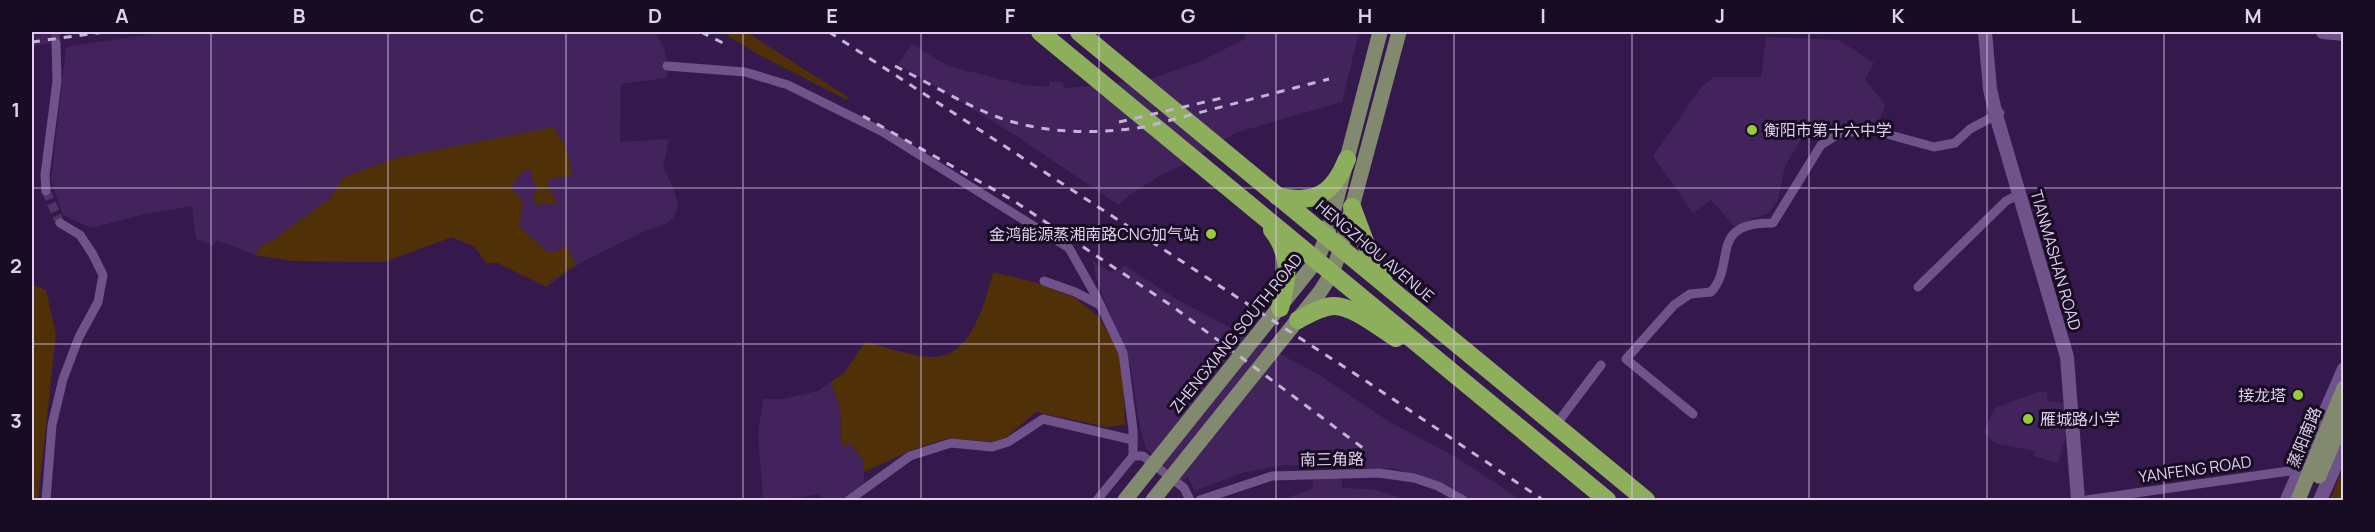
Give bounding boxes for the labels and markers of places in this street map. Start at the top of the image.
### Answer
place label: 衡阳市第十六中学 [1764,119,1892,141]
marker: 衡阳市第十六中学 [1745,123,1759,137]
place label: 金鸿能源蒸湘南路CNG加气站 [989,223,1199,245]
marker: 金鸿能源蒸湘南路CNG加气站 [1204,227,1218,241]
place label: 接龙塔 [2238,384,2286,406]
marker: 接龙塔 [2291,388,2305,402]
place label: 雁城路小学 [2040,408,2120,430]
marker: 雁城路小学 [2021,412,2035,426]

